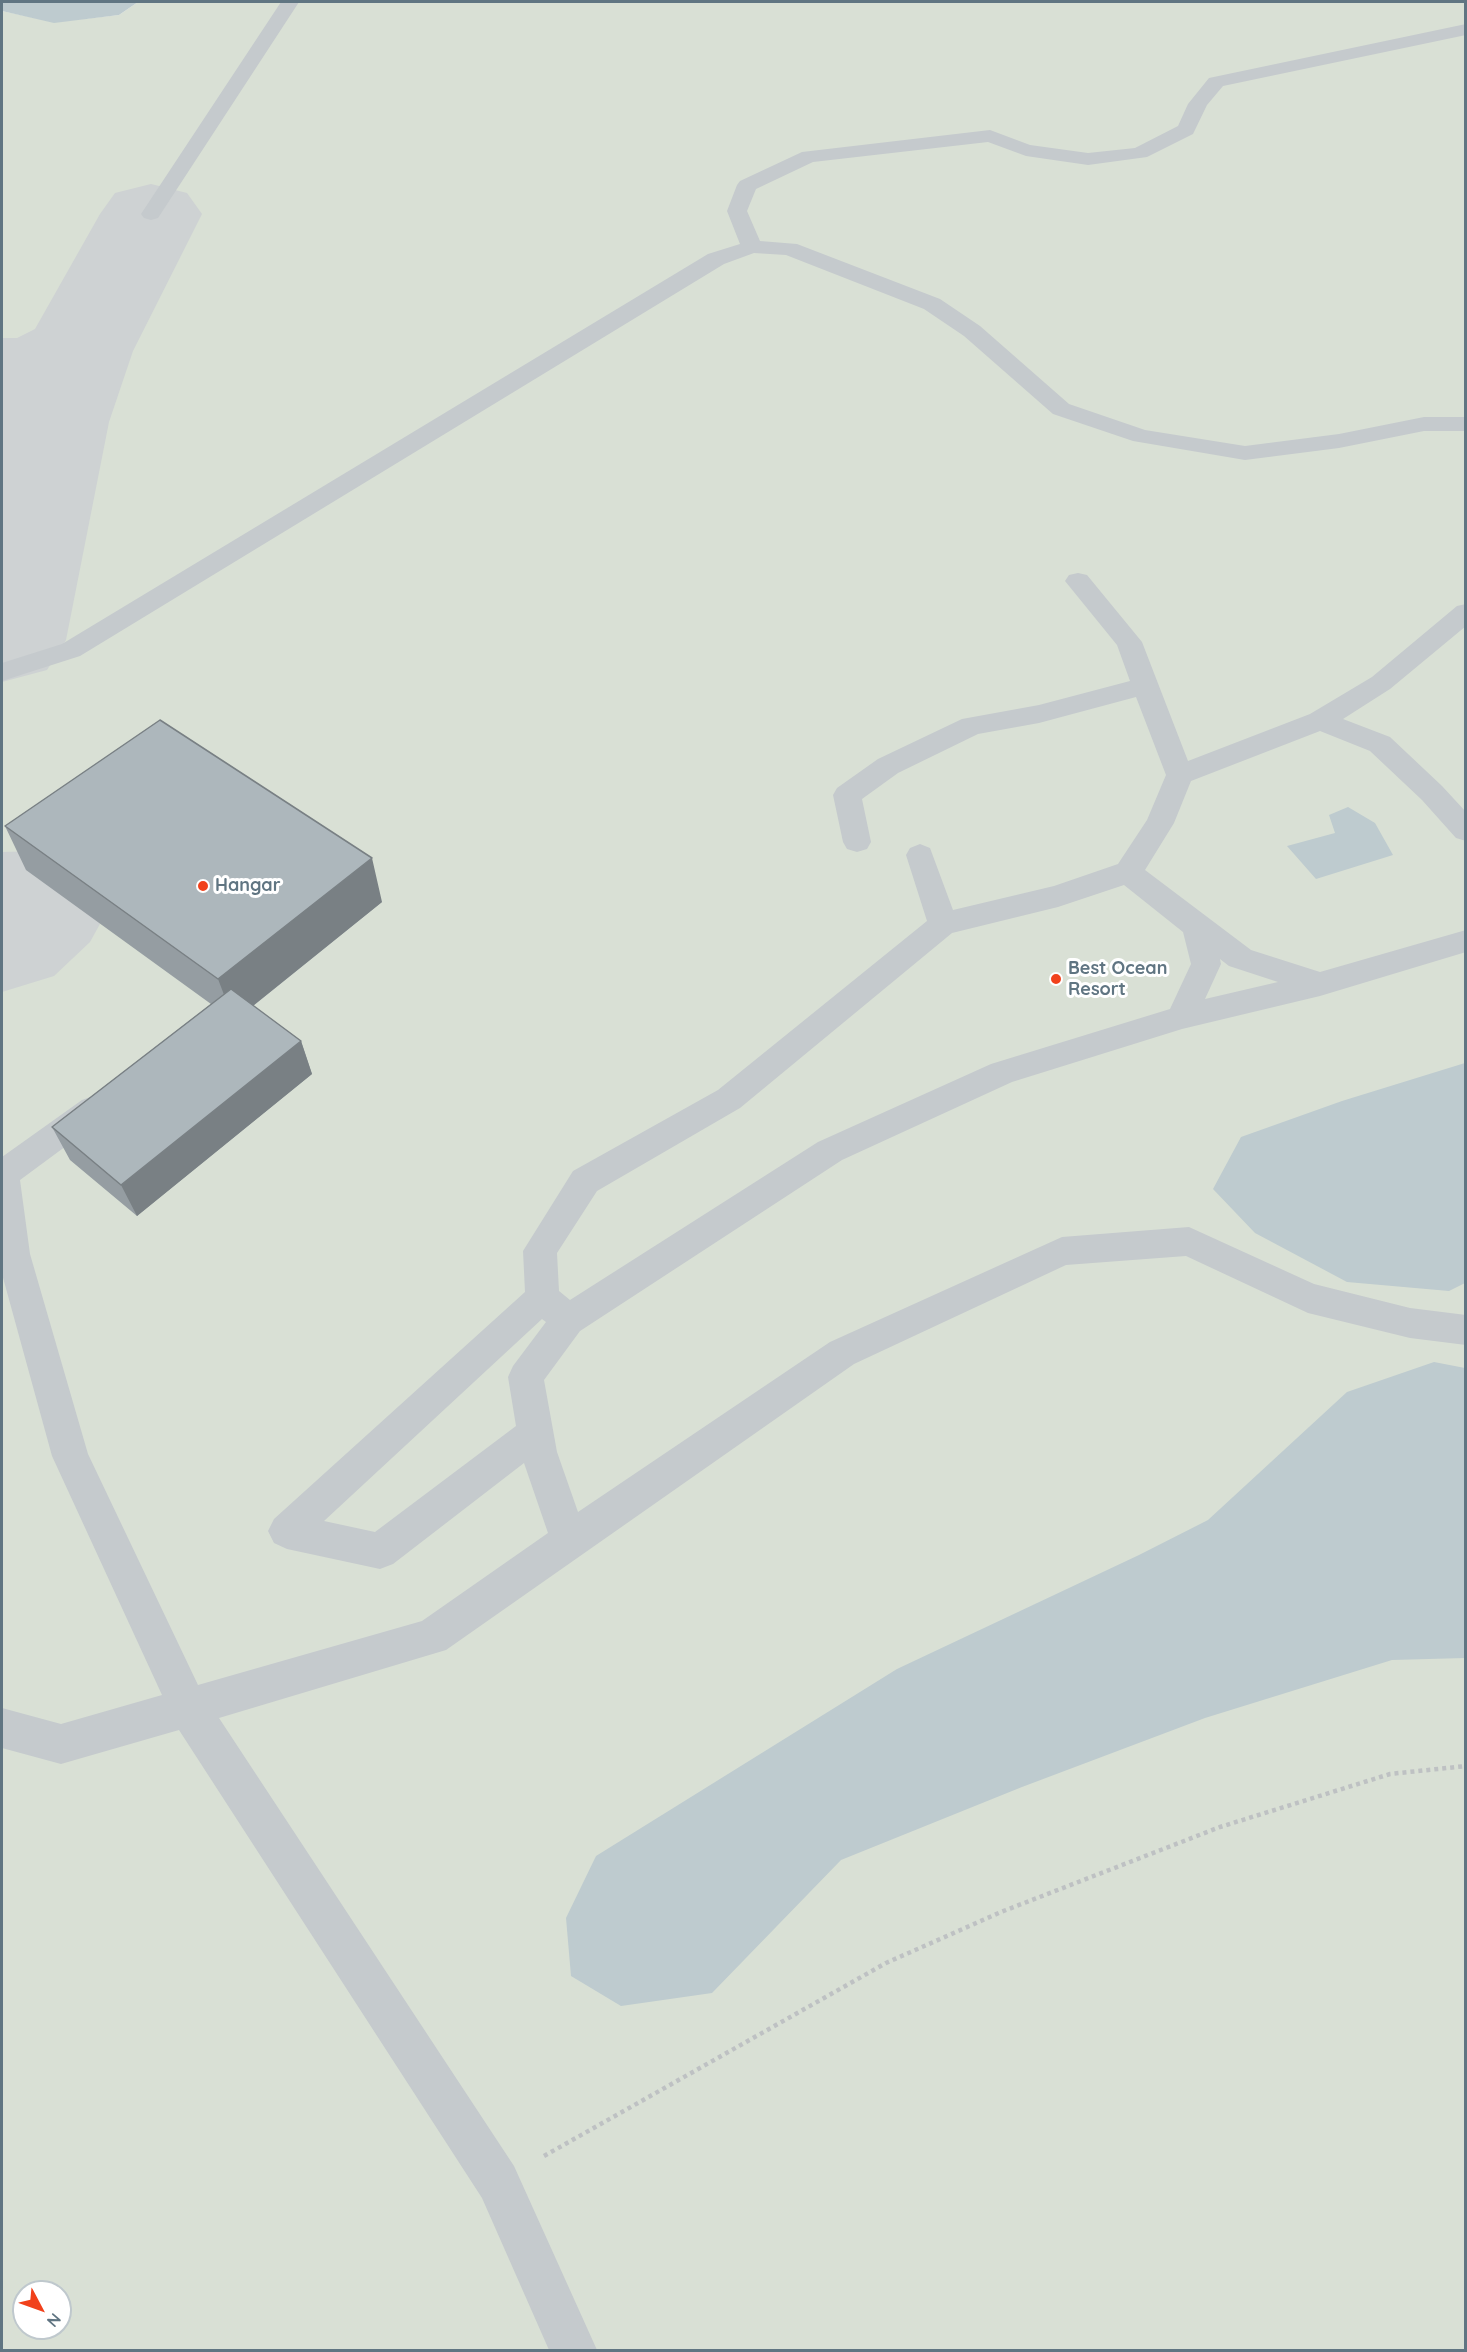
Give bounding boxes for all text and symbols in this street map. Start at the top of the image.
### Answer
place label: Hangar [215,875,280,897]
marker: Hangar [196,879,210,893]
place label: Best Ocean Resort [1068,958,1167,1000]
marker: Best Ocean Resort [1049,972,1063,986]
north arrow [12,2280,72,2340]
text: N [43,2309,65,2331]

